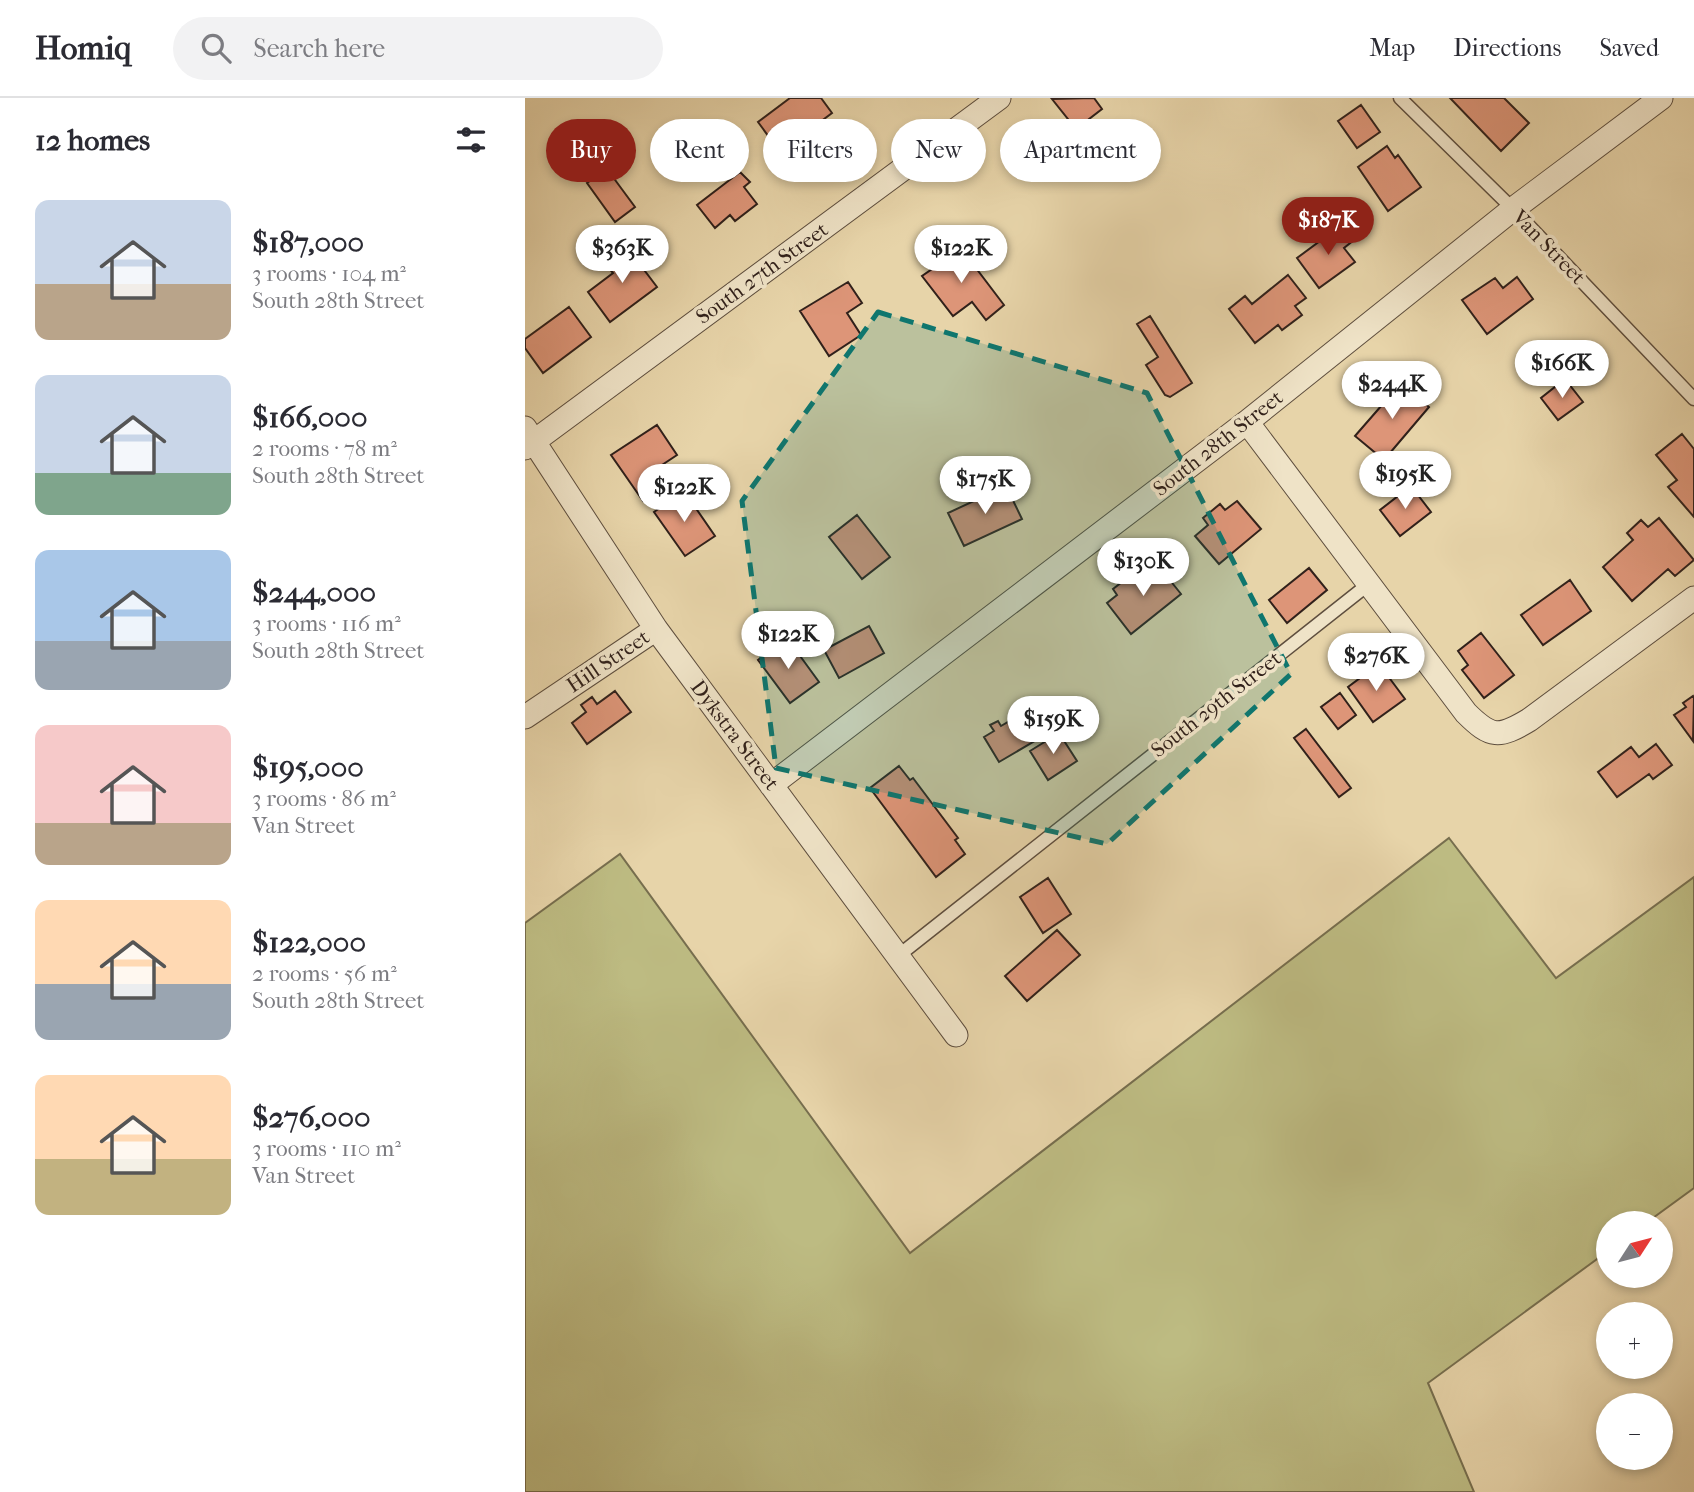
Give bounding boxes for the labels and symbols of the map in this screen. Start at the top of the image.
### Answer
pin: $187K [1279,198,1377,257]
street label: Van Street [1507,204,1591,290]
street label: South 27th Street [691,217,833,329]
pin: $363K [573,226,671,285]
pin: $122K [912,226,1010,285]
pin: $166K [1513,341,1611,400]
pin: $244K [1343,362,1441,421]
street label: South 28th Street [1149,385,1288,501]
pin: $195K [1356,452,1454,511]
pin: $175K [936,456,1034,516]
pin: $122K [635,464,733,524]
pin: $130K [1094,538,1192,598]
pin: $122K [739,612,837,671]
street label: Hill Street [562,624,654,697]
pin: $276K [1327,634,1425,693]
street label: South 29th Street [1146,646,1286,762]
street label: Dykstra Street [686,675,784,795]
pin: $159K [1004,696,1102,756]
north arrow [1596,1211,1673,1288]

